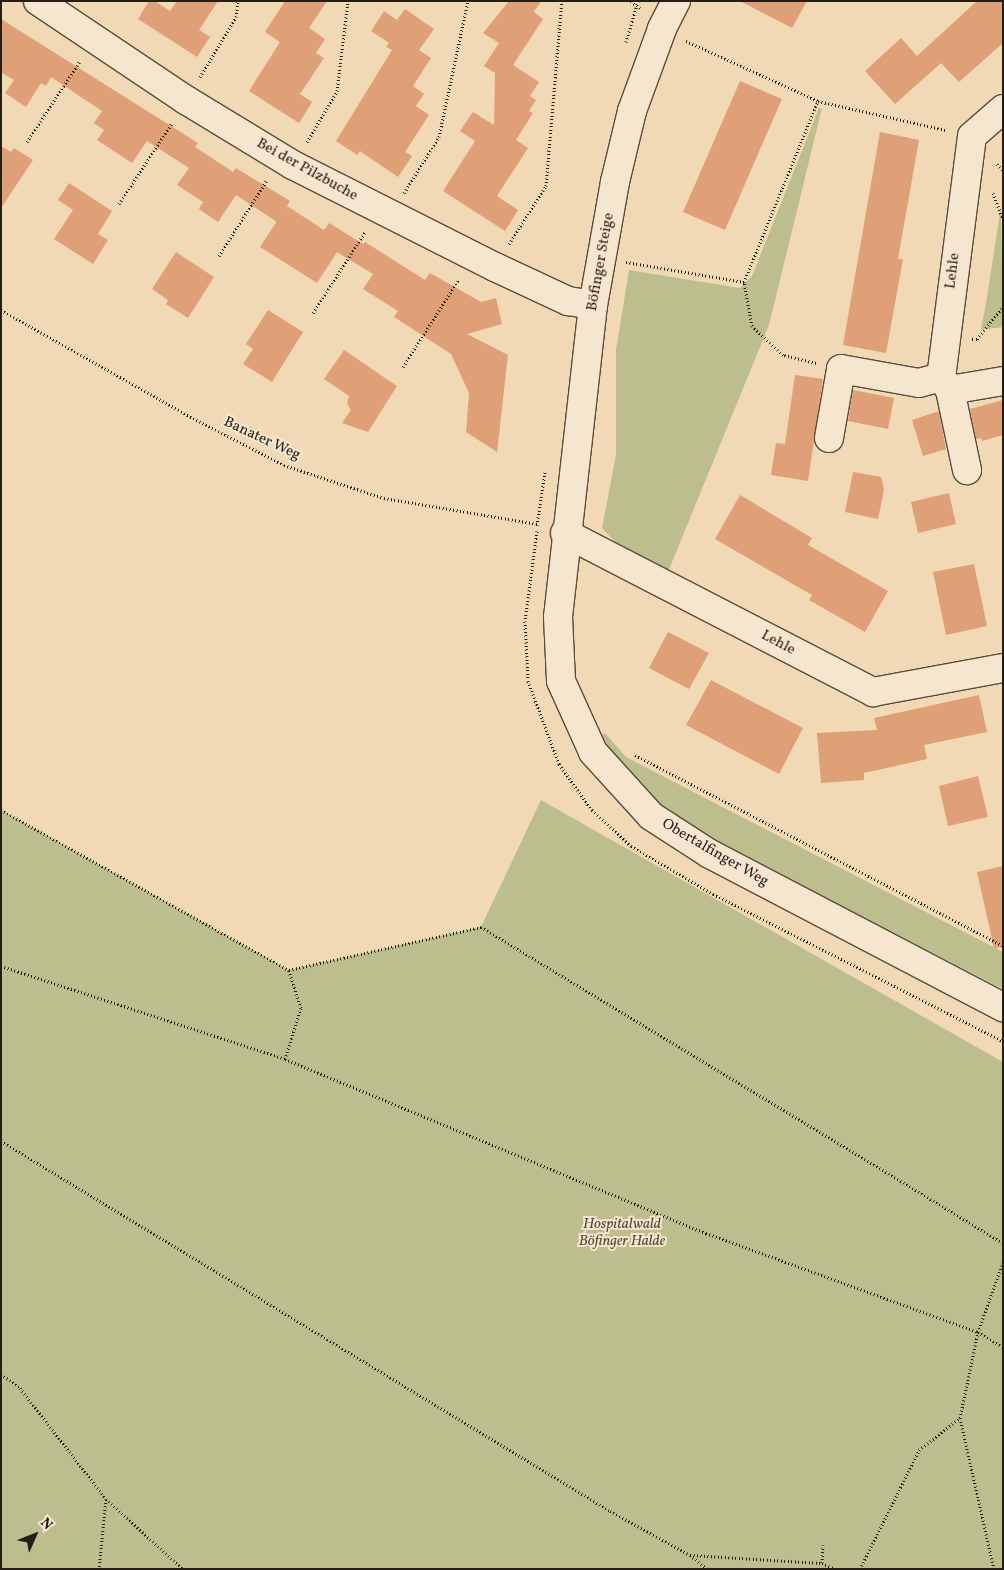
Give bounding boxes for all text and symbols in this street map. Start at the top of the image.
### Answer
street label: Bei der Pilzbuche [253,135,361,205]
street label: Böfinger Steige [583,211,619,313]
street label: Lehle [942,252,964,290]
street label: Banater Weg [221,413,303,465]
street label: Lehle [758,627,798,659]
street label: Obertalfinger Weg [658,815,772,891]
park label: Hospitalwald Böfinger Halde [579,1215,665,1250]
north arrow [10,1510,60,1560]
text: N [36,1514,57,1534]

